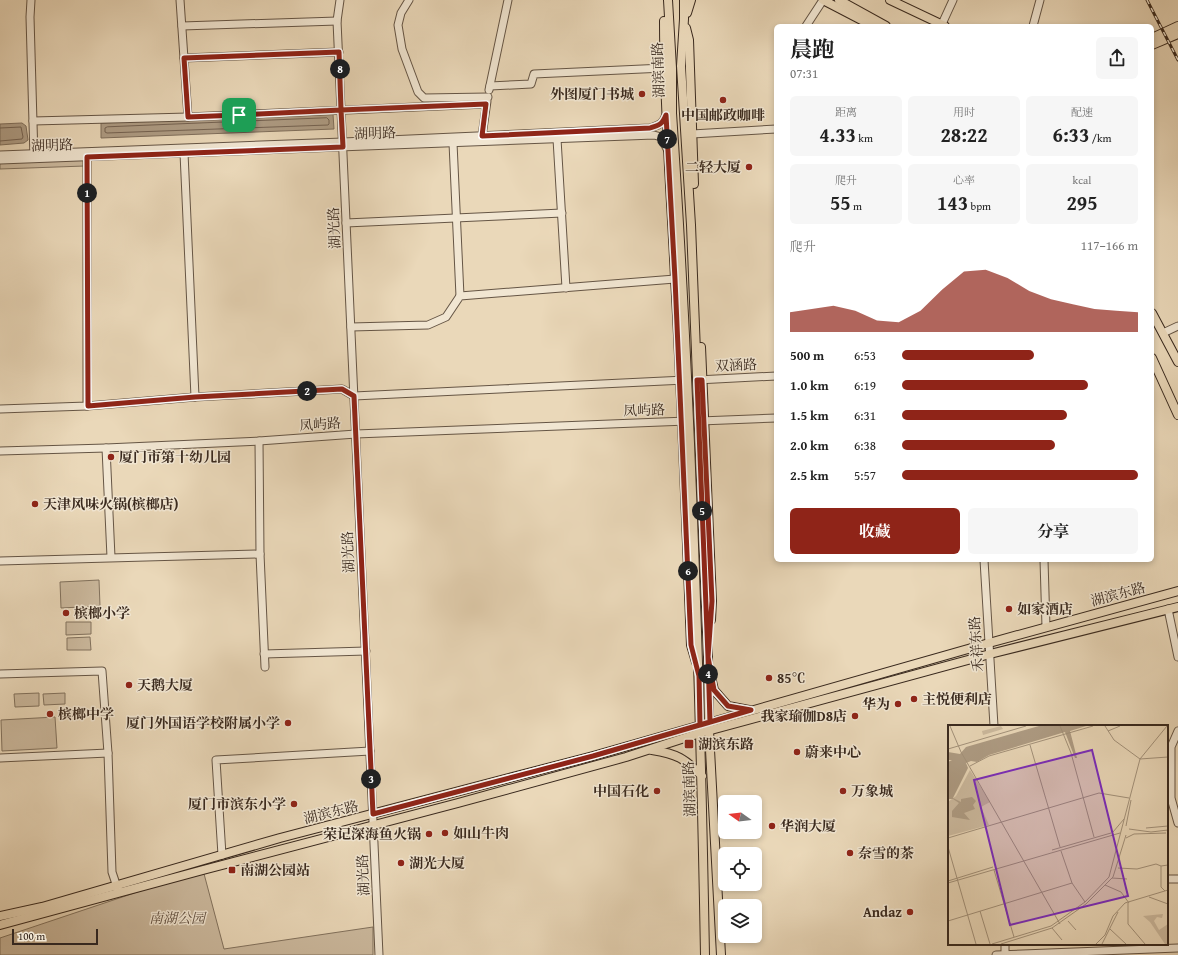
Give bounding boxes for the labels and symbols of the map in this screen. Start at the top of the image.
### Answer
street label: 湖滨南路 [647,42,669,98]
pin: 8 [330,59,350,79]
place label: 外图厦门书城 [550,84,634,104]
marker: 外图厦门书城 [637,89,647,99]
marker: 中国邮政咖啡 [718,95,728,105]
pin [222,98,256,132]
place label: 中国邮政咖啡 [681,105,765,125]
street label: 湖明路 [354,122,396,144]
pin: 7 [657,129,677,149]
street label: 湖明路 [31,134,73,156]
place label: 二轻大厦 [685,157,741,177]
marker: 二轻大厦 [744,162,754,172]
pin: 1 [77,183,97,203]
street label: 湖光路 [323,207,345,249]
street label: 双涵路 [715,354,757,376]
pin: 2 [297,381,317,401]
street label: 凤屿路 [623,399,665,421]
street label: 凤屿路 [298,413,342,435]
place label: 厦门市第十幼儿园 [119,447,231,467]
marker: 厦门市第十幼儿园 [106,452,116,462]
place label: 天津风味火锅(槟榔店) [43,494,179,514]
marker: 天津风味火锅(槟榔店) [30,499,40,509]
pin: 5 [692,501,712,521]
street label: 湖光路 [337,531,359,573]
pin: 6 [678,561,698,581]
street label: 湖滨东路 [1088,577,1148,611]
place label: 如家酒店 [1017,599,1073,619]
place label: 槟榔小学 [74,603,130,623]
marker: 如家酒店 [1004,604,1014,614]
marker: 槟榔小学 [61,608,71,618]
street label: 禾祥东路 [964,615,988,673]
pin: 4 [698,664,718,684]
place label: 85℃ [777,668,806,688]
marker: 85℃ [764,673,774,683]
place label: 天鹅大厦 [137,675,193,695]
marker: 天鹅大厦 [124,680,134,690]
place label: 主悦便利店 [922,689,992,709]
place label: 华为 [862,694,890,714]
marker: 主悦便利店 [909,694,919,704]
marker: 华为 [893,699,903,709]
place label: 槟榔中学 [58,704,114,724]
place label: 我家瑜伽D8店 [761,706,847,726]
marker: 槟榔中学 [45,709,55,719]
marker: 我家瑜伽D8店 [850,711,860,721]
place label: 厦门外国语学校附属小学 [126,713,280,733]
marker: 厦门外国语学校附属小学 [283,718,293,728]
inset map [948,725,1168,945]
place label: 湖滨东路 [698,734,754,754]
marker: 湖滨东路 [683,738,695,750]
place label: 蔚来中心 [805,742,861,762]
marker: 蔚来中心 [792,747,802,757]
street label: 湖滨南路 [678,761,700,817]
pin: 3 [361,769,381,789]
place label: 中国石化 [593,781,649,801]
place label: 万象城 [851,781,893,801]
marker: 中国石化 [652,786,662,796]
marker: 万象城 [838,786,848,796]
place label: 厦门市滨东小学 [188,794,286,814]
north arrow [718,795,762,839]
street label: 湖滨东路 [301,796,361,828]
marker: 厦门市滨东小学 [289,799,299,809]
place label: 华润大厦 [780,816,836,836]
marker: 华润大厦 [767,821,777,831]
place label: 如山牛肉 [453,823,509,843]
place label: 荣记深海鱼火锅 [323,824,421,844]
marker: 如山牛肉 [440,828,450,838]
marker: 荣记深海鱼火锅 [424,829,434,839]
place label: 奈雪的茶 [858,843,914,863]
marker: 奈雪的茶 [845,848,855,858]
place label: 湖光大厦 [409,853,465,873]
street label: 湖光路 [352,854,374,896]
marker: 湖光大厦 [396,858,406,868]
place label: 南湖公园站 [240,860,310,880]
marker: 南湖公园站 [227,865,237,875]
place label: Andaz [863,902,902,922]
marker: Andaz [905,907,915,917]
park label: 南湖公园 [149,908,207,928]
scale bar [12,927,98,946]

